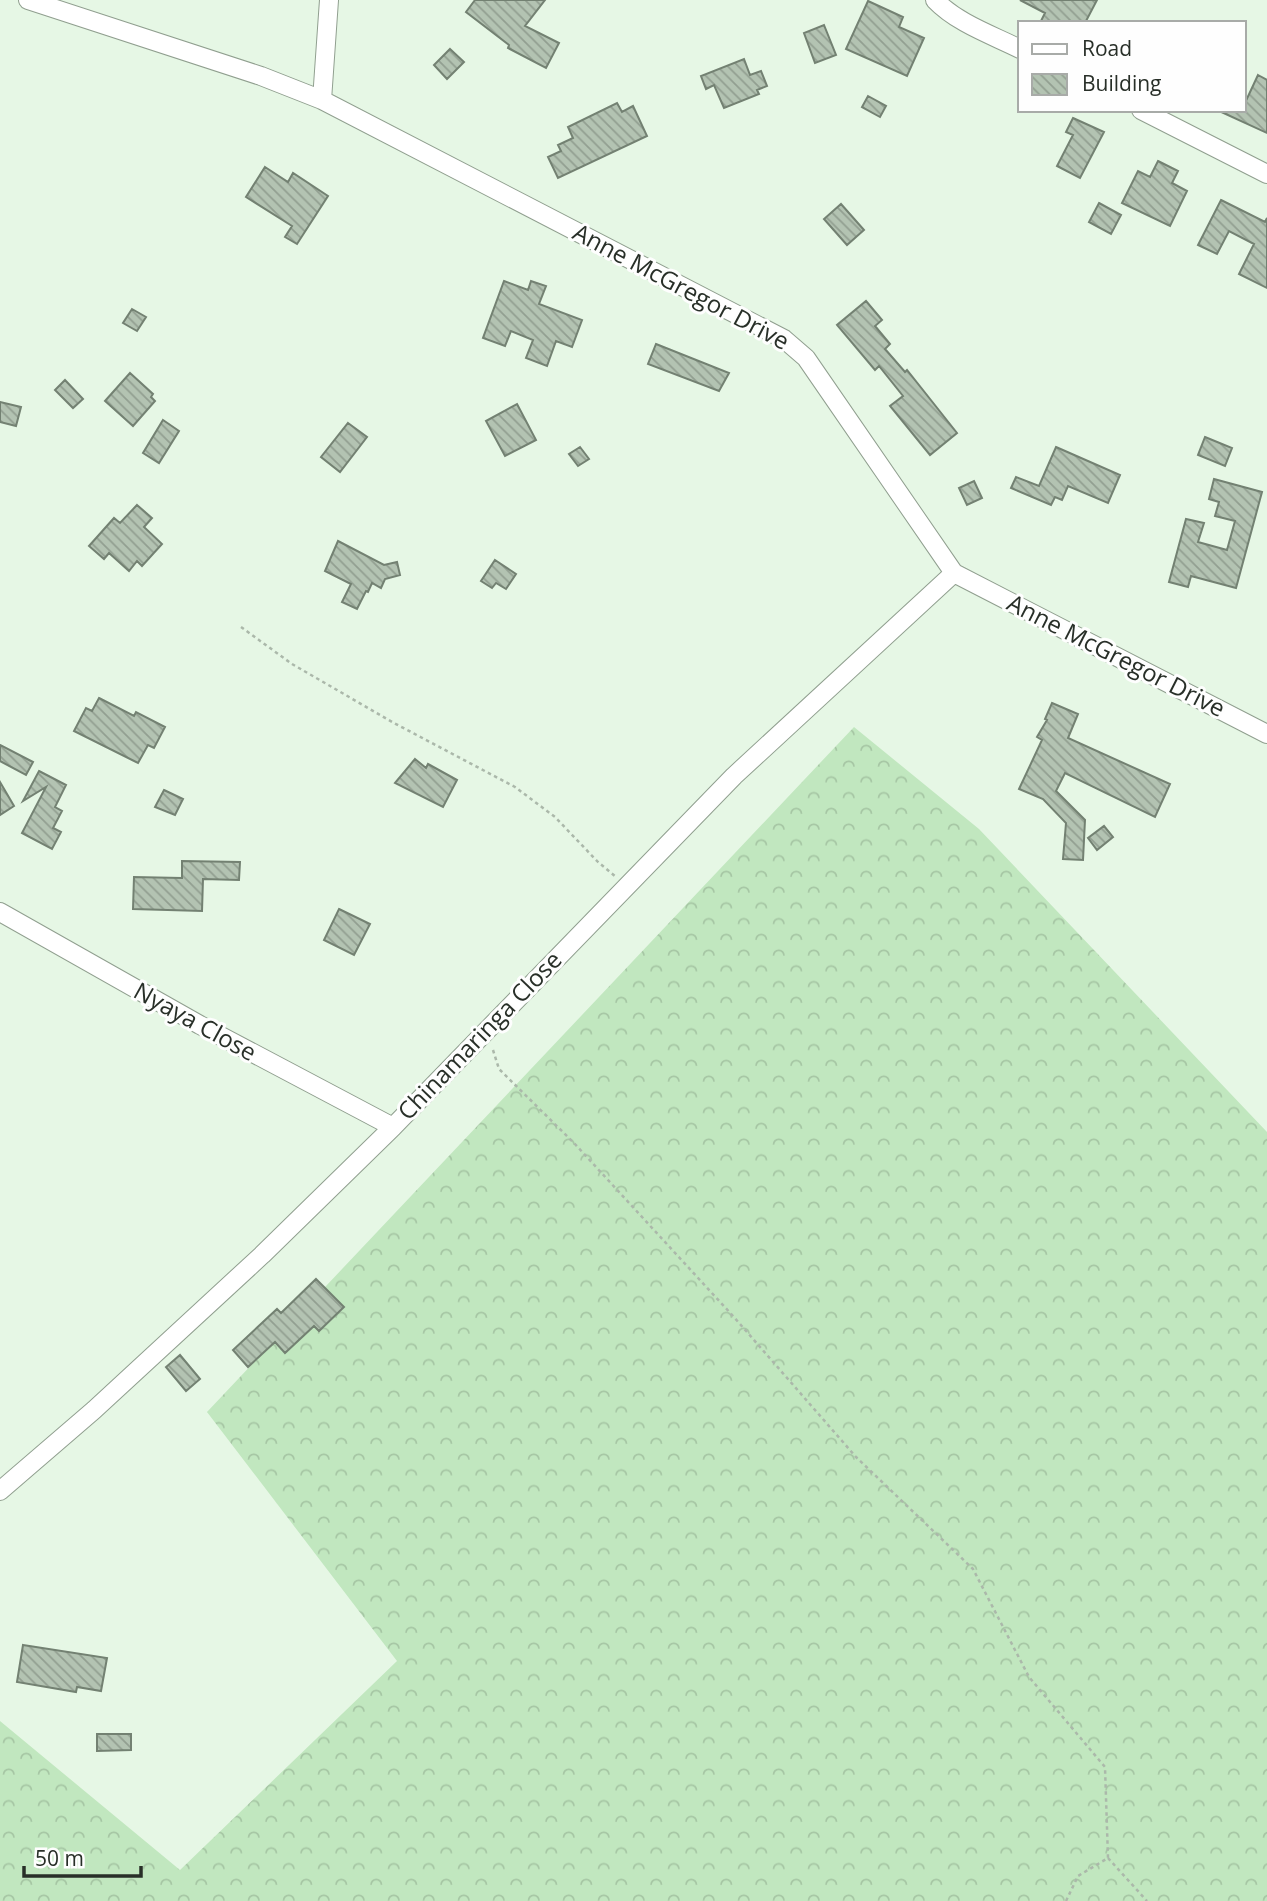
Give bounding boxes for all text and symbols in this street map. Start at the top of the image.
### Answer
legend [1018,21,1246,112]
text: Road [1082,34,1132,62]
text: Building [1082,69,1161,97]
street label: Anne McGregor Drive [568,215,796,357]
street label: Anne McGregor Drive [1002,585,1231,724]
street label: Chinamaringa Close [390,943,568,1127]
street label: Nyaya Close [128,973,263,1068]
scale bar [24,1834,142,1878]
text: 50 m [35,1844,84,1872]

